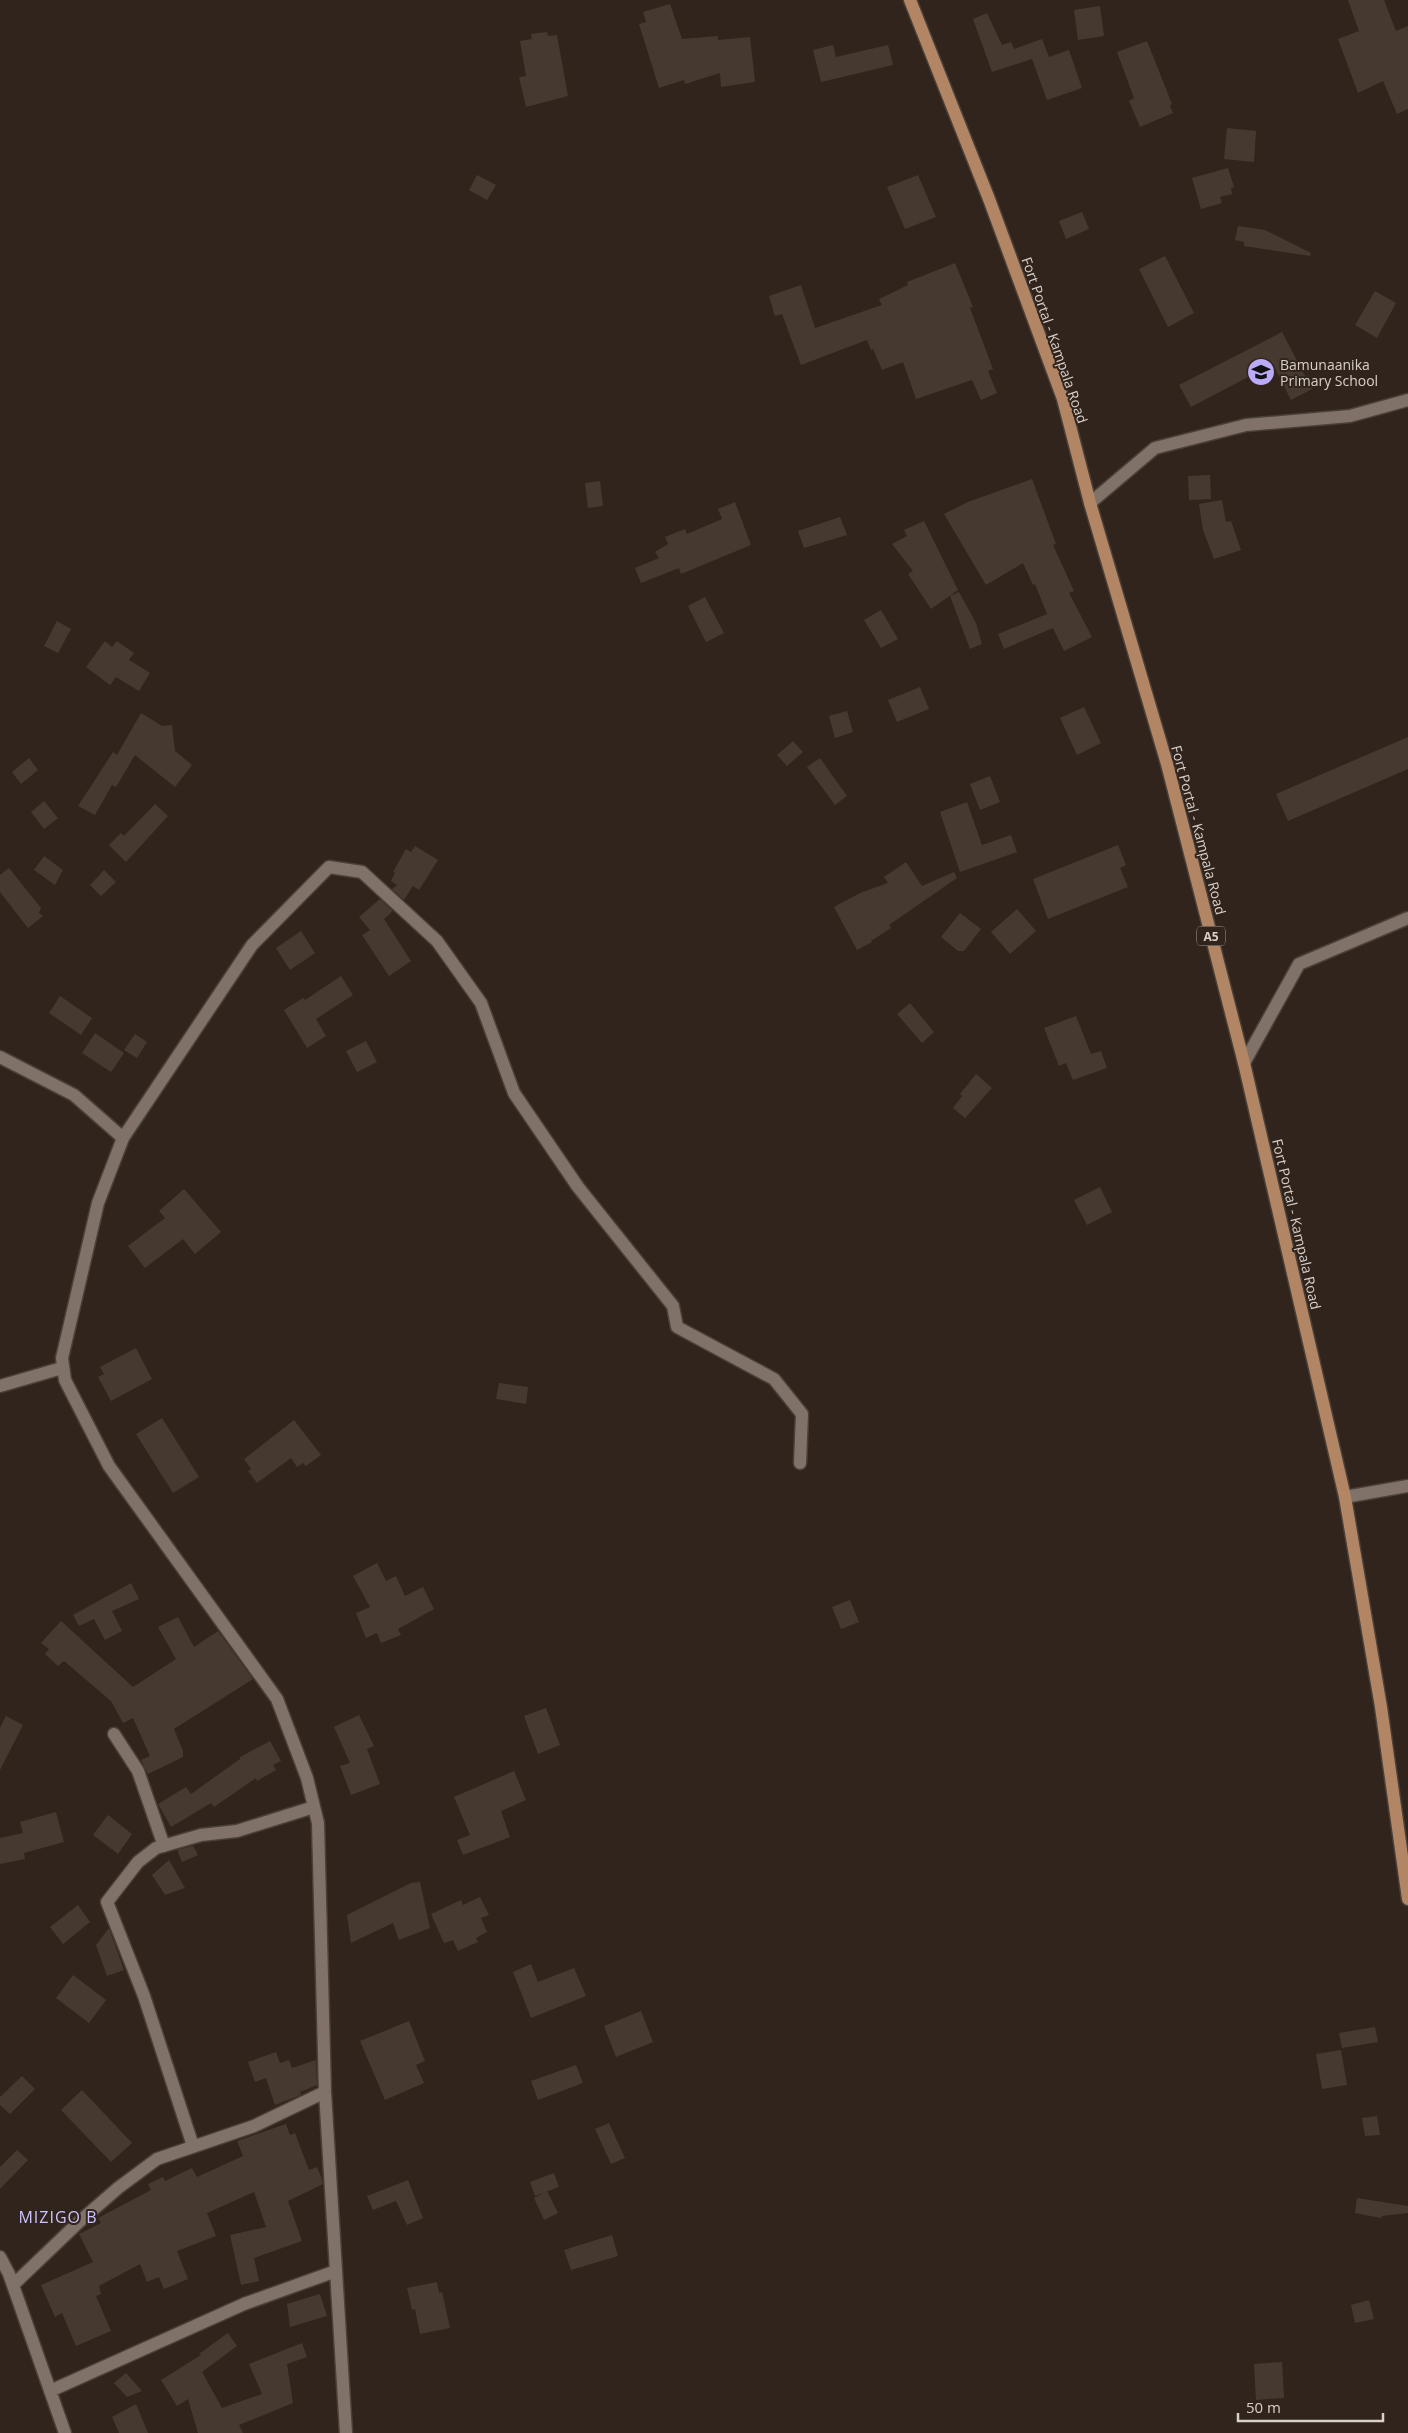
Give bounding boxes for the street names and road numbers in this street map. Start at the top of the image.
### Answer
street label: Fort Portal - Kampala Road [1018,254,1092,426]
street label: Fort Portal - Kampala Road [1167,743,1231,917]
road number: A5 [1197,926,1225,946]
street label: Fort Portal - Kampala Road [1268,1137,1326,1311]

